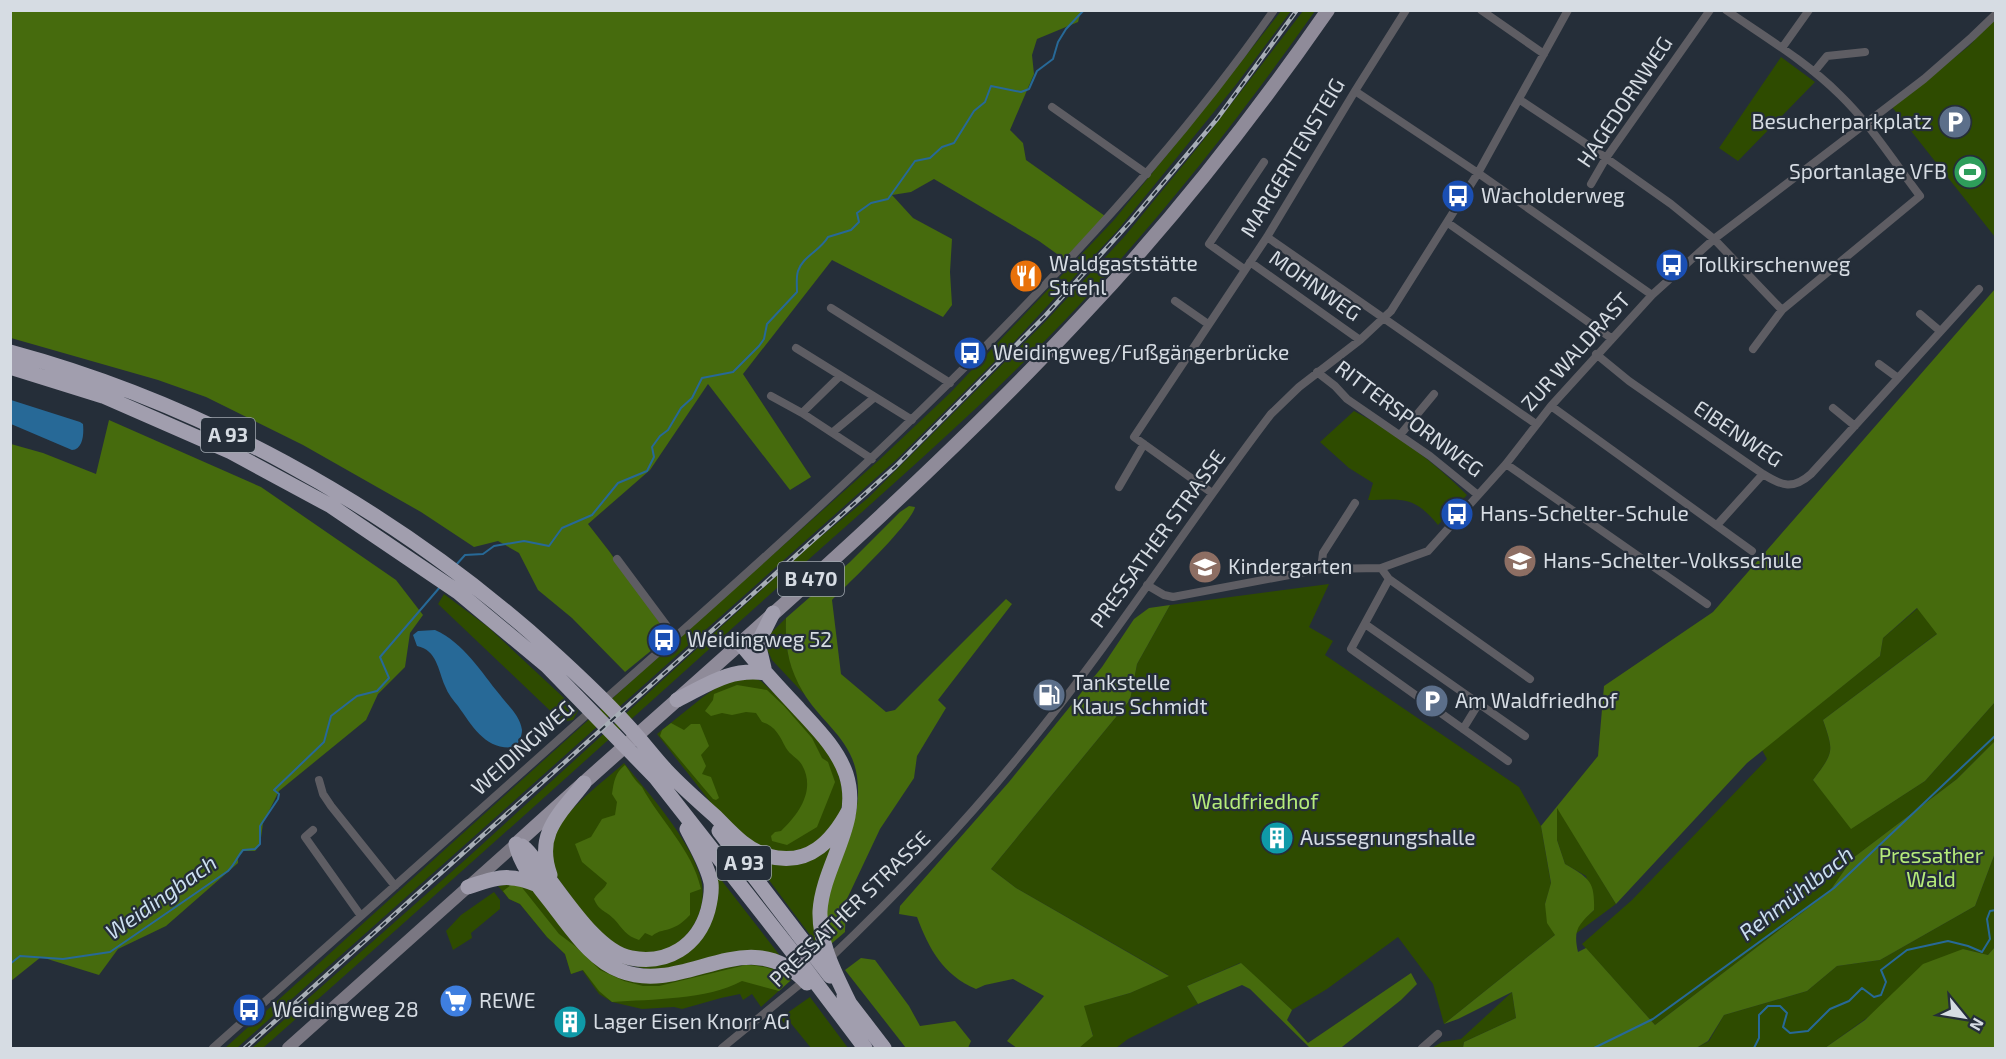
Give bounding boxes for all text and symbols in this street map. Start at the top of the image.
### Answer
street label: HAGEDORNWEG [1571,31,1677,171]
street label: MARGERITENSTEIG [1234,73,1349,241]
parking icon: Besucherparkplatz [1937,104,1973,140]
place label: Besucherparkplatz [1751,108,1932,133]
sports icon: Sportanlage VFB [1952,154,1988,190]
place label: Sportanlage VFB [1789,158,1947,183]
bus stop icon: Wacholderweg [1440,178,1476,214]
place label: Wacholderweg [1481,182,1625,207]
street label: MOHNWEG [1265,244,1366,325]
bus stop icon: Tollkirschenweg [1654,247,1690,283]
place label: Waldgaststätte Strehl [1049,250,1198,299]
place label: Tollkirschenweg [1695,251,1851,276]
restaurant icon: Waldgaststätte Strehl [1008,258,1044,294]
street label: ZUR WALDRAST [1515,287,1635,415]
bus stop icon: Weidingweg/Fußgängerbrücke [952,335,988,371]
place label: Weidingweg/Fußgängerbrücke [993,339,1289,364]
street label: RITTERSPORNWEG [1331,354,1489,481]
street label: EIBENWEG [1690,394,1788,472]
road number: A 93 [201,418,255,452]
street label: PRESSATHER STRASSE [1084,444,1230,632]
bus stop icon: Hans-Schelter-Schule [1439,496,1475,532]
place label: Hans-Schelter-Schule [1480,500,1689,525]
school or university icon: Hans-Schelter-Volksschule [1502,543,1538,579]
place label: Hans-Schelter-Volksschule [1543,547,1802,572]
school or university icon: Kindergarten [1187,549,1223,585]
place label: Kindergarten [1228,553,1353,578]
road number: B 470 [778,562,844,596]
bus stop icon: Weidingweg 52 [646,622,682,658]
place label: Weidingweg 52 [687,626,832,651]
place label: Tankstelle Klaus Schmidt [1072,669,1207,718]
fuel station icon: Tankstelle Klaus Schmidt [1031,677,1067,713]
parking icon: Am Waldfriedhof [1414,683,1450,719]
place label: Am Waldfriedhof [1455,687,1618,712]
street label: WEIDINGWEG [466,694,578,799]
park label: Waldfriedhof [1192,788,1319,813]
building icon: Aussegnungshalle [1259,820,1295,856]
place label: Aussegnungshalle [1300,824,1476,849]
street label: PRESSATHER STRASSE [763,825,934,991]
water label: Rehmühlbach [1733,840,1858,945]
park label: Pressather Wald [1879,842,1984,891]
road number: A 93 [717,846,771,880]
water label: Weidingbach [100,848,221,944]
supermarket icon: REWE [438,983,474,1019]
place label: REWE [479,987,535,1012]
north arrow [1934,987,1994,1047]
bus stop icon: Weidingweg 28 [231,992,267,1028]
place label: Weidingweg 28 [272,996,419,1021]
building icon: Lager Eisen Knorr AG [552,1004,588,1040]
place label: Lager Eisen Knorr AG [593,1008,790,1033]
text: N [1966,1015,1989,1035]

